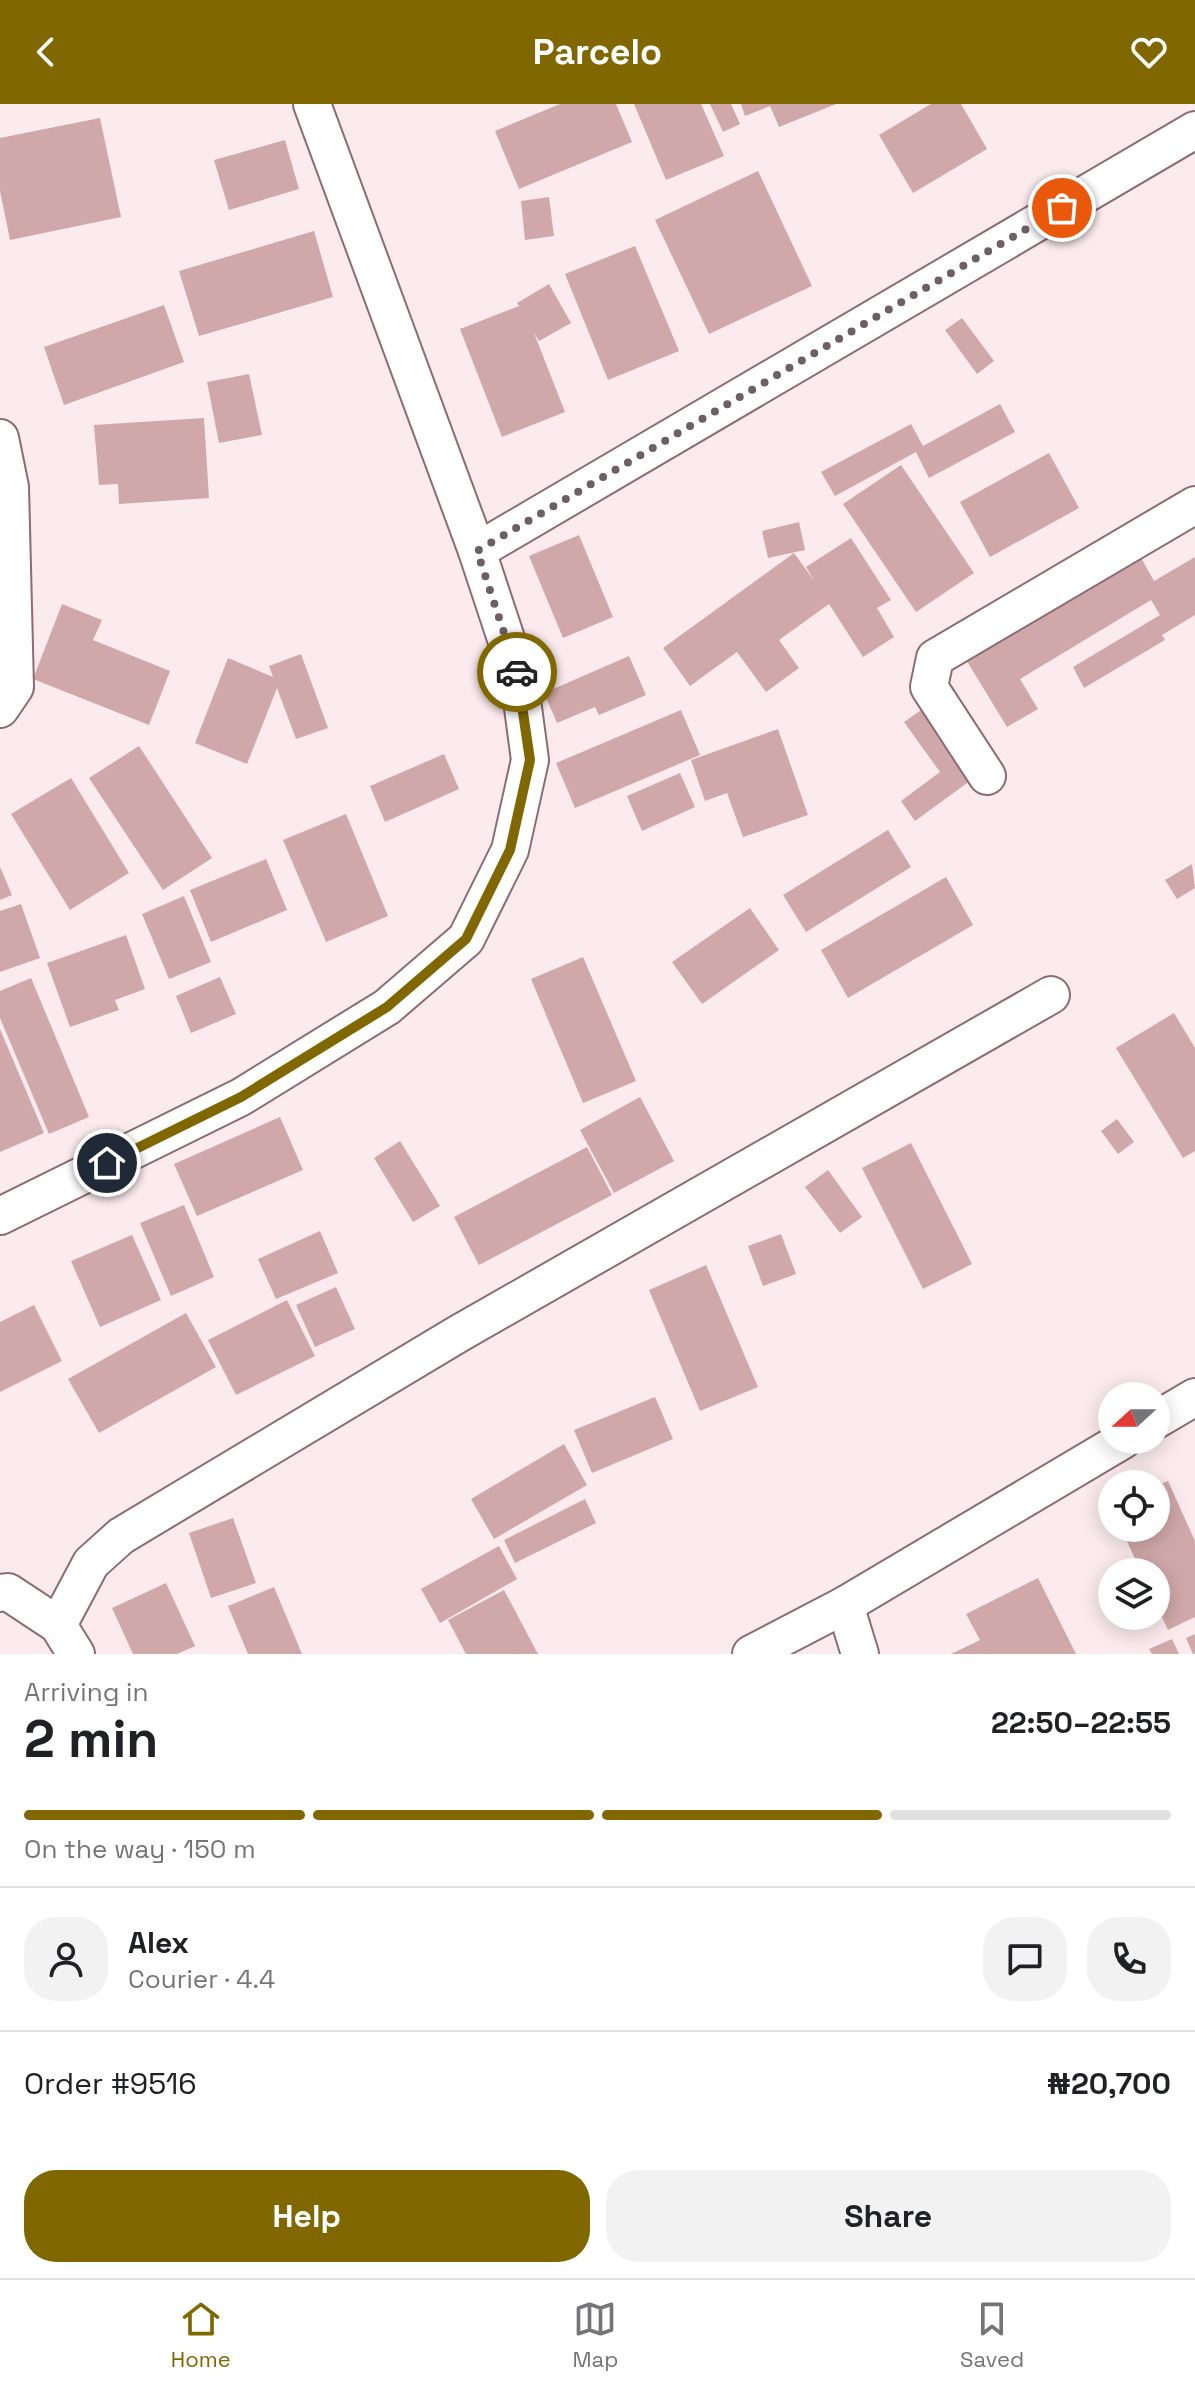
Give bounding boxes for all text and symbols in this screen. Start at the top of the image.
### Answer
text: Parcelo [533,29,662,75]
icon: back [24,30,68,74]
icon: heart [1127,30,1171,74]
pin [1028,174,1096,242]
icon: bag [1040,186,1084,230]
courier [477,632,557,712]
icon: car [495,650,539,694]
pin [73,1129,141,1197]
icon: home [85,1141,129,1185]
north arrow [1098,1382,1170,1454]
map controls [1098,1382,1170,1630]
button: locate [1098,1470,1170,1542]
button: layers [1098,1558,1170,1630]
text: Arriving in [24,1675,148,1709]
text: 22:50–22:55 [991,1703,1171,1742]
text: 2 min [24,1706,158,1772]
text: On the way · 150 m [24,1832,256,1866]
button: person [24,1917,108,2001]
button: chat [983,1917,1067,2001]
button: phone [1087,1917,1171,2001]
text: Alex [128,1923,189,1962]
text: Courier · 4.4 [128,1962,275,1996]
text: Order #9516 [24,2064,197,2103]
text: ₦20,700 [1047,2064,1171,2103]
button: Help [24,2170,590,2262]
button: Share [606,2170,1171,2262]
tab: Home [171,2297,231,2373]
tab: Map [572,2297,618,2373]
tab: Saved [960,2297,1024,2373]

